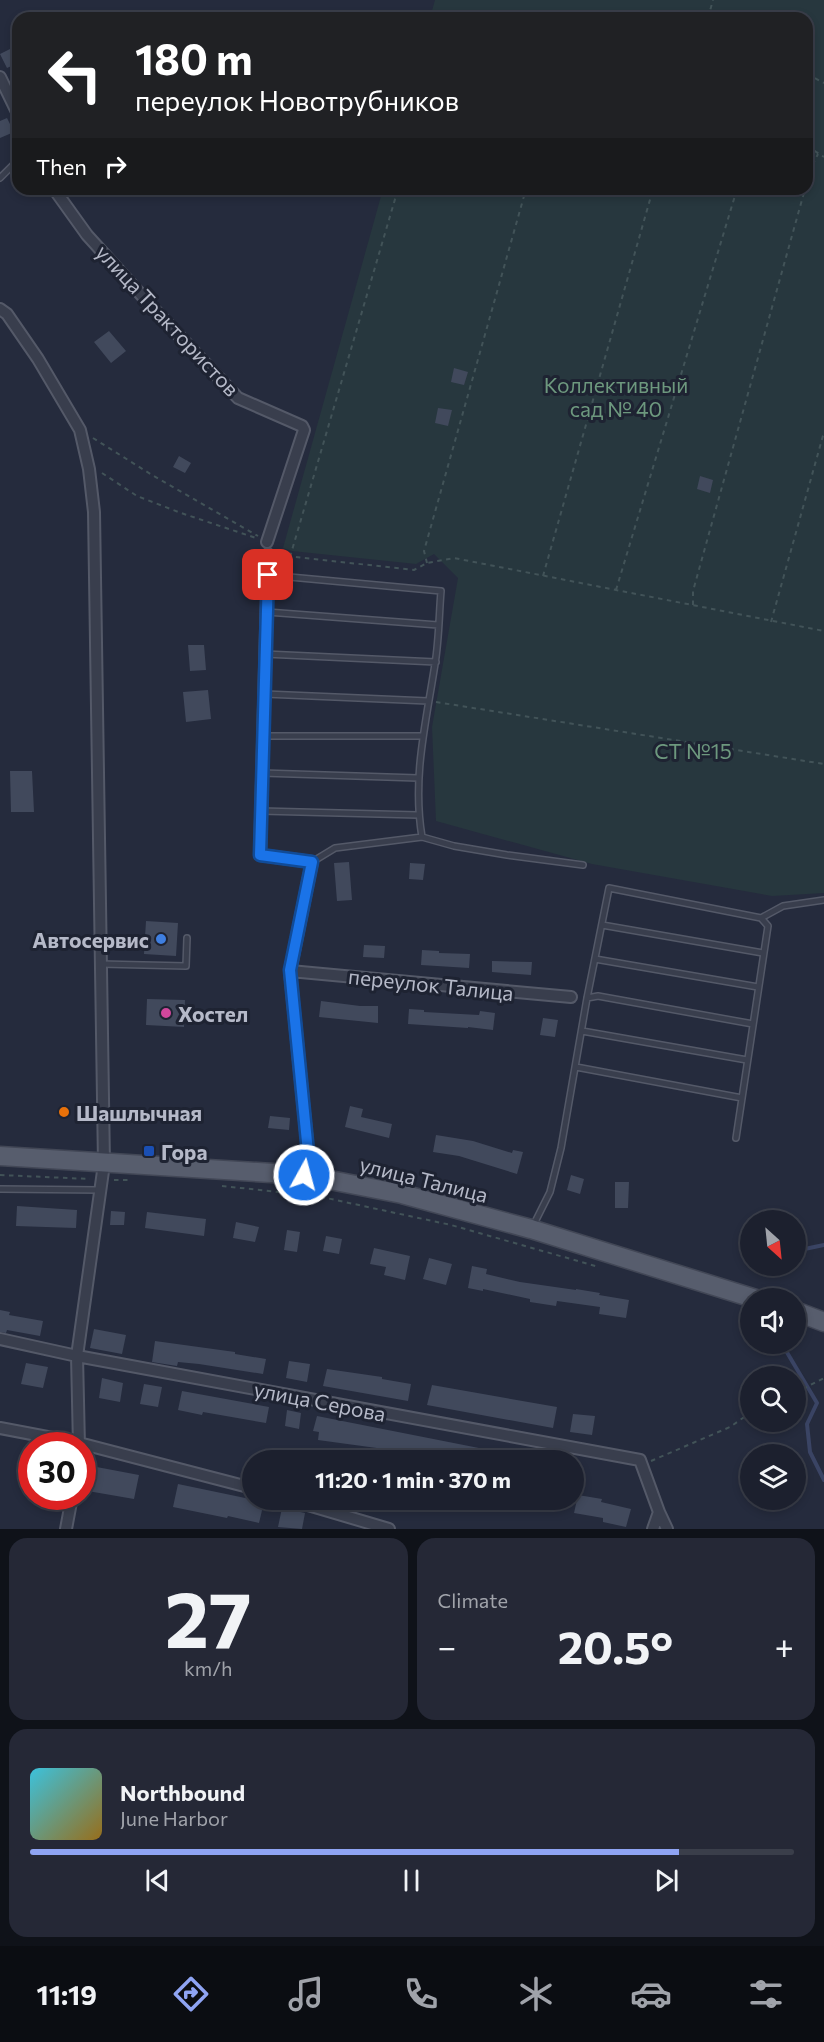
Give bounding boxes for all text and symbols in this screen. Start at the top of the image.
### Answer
text: 180 m [135,32,253,84]
icon: left [36,36,114,114]
text: переулок Новотрубников [135,84,459,117]
icon: right [99,150,132,183]
text: Then [36,153,87,180]
street label: улица Трактористов [91,239,245,401]
park label: Коллективный сад № 40 [544,372,688,421]
pin [242,549,293,600]
icon: arrive [251,558,284,591]
park label: СТ №15 [654,738,732,763]
place label: Автосервис [32,927,149,952]
marker: Автосервис [154,932,168,946]
street label: переулок Талица [347,963,515,1005]
place label: Хостел [178,1001,248,1026]
marker: Хостел [159,1006,173,1020]
place label: Шашлычная [76,1100,202,1125]
marker: Шашлычная [57,1105,71,1119]
place label: Гора [161,1139,207,1164]
position arrow [272,1143,336,1207]
marker: Гора [142,1144,156,1158]
street label: улица Талица [357,1151,491,1207]
north arrow [740,1210,806,1276]
map controls [740,1210,806,1510]
button: sound [740,1288,806,1354]
button: search [740,1366,806,1432]
street label: улица Серова [252,1376,388,1426]
speed limit sign: 30 [18,1432,96,1510]
button: layers [740,1444,806,1510]
text: 11:20 · 1 min · 370 m [315,1466,511,1493]
text: 27 [165,1569,252,1664]
text: Climate [438,1588,508,1612]
text: 20.5° [558,1618,673,1673]
text: − [438,1625,456,1666]
text: + [775,1625,794,1666]
text: km/h [184,1656,233,1680]
text: Northbound [120,1779,245,1806]
text: June Harbor [120,1806,228,1830]
icon: previous [141,1864,174,1897]
icon: pause [395,1864,428,1897]
icon: next [650,1864,683,1897]
icon: directions [170,1973,212,2015]
icon: music [285,1973,327,2015]
icon: phone [400,1973,442,2015]
icon: climate [515,1973,557,2015]
icon: car [630,1973,672,2015]
icon: filters [745,1973,787,2015]
text: 11:19 [37,1978,97,2011]

